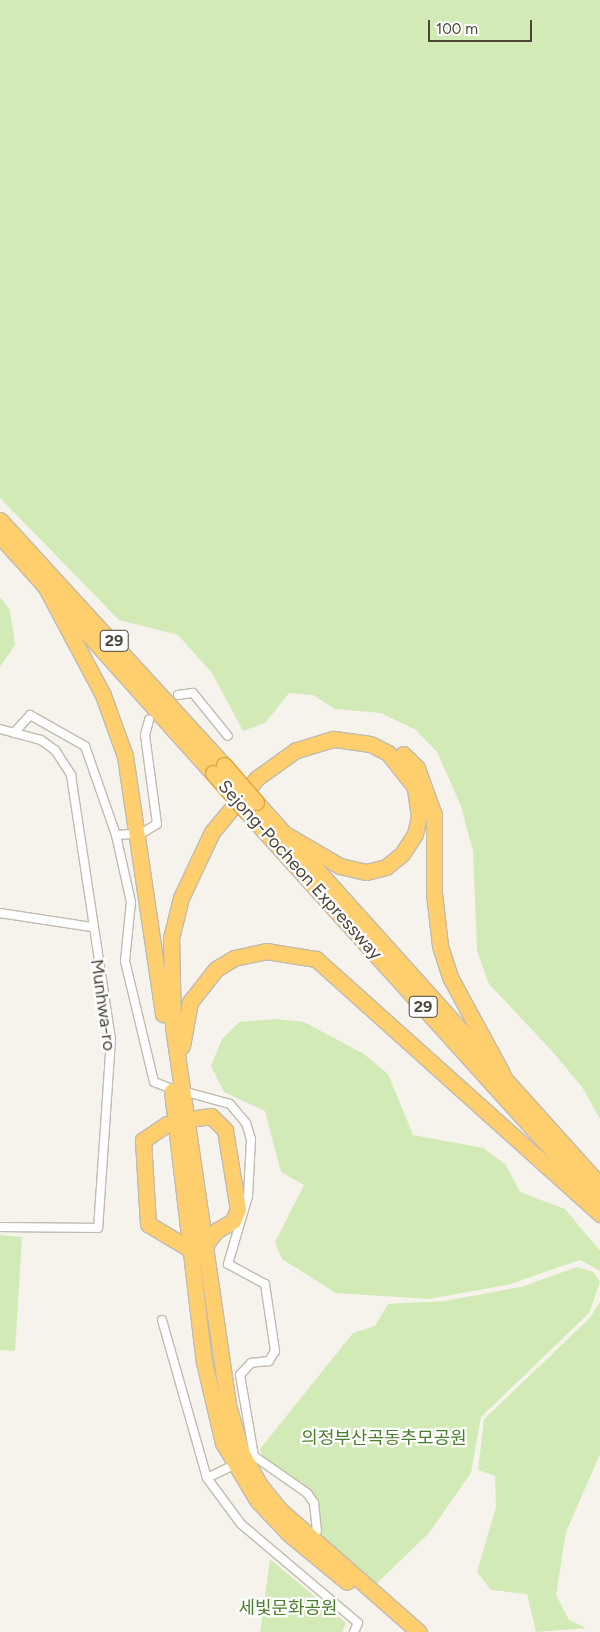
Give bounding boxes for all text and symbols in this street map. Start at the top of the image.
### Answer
scale bar [430,10,534,42]
text: 100 m [436,20,478,38]
road number: 29 [99,627,129,654]
street label: Sejong-Pocheon Expressway [214,776,386,964]
street label: Munhwa-ro [86,958,120,1052]
road number: 29 [408,994,438,1020]
park label: 의정부산곡동추모공원 [301,1427,467,1449]
park label: 세빛문화공원 [238,1597,338,1619]

